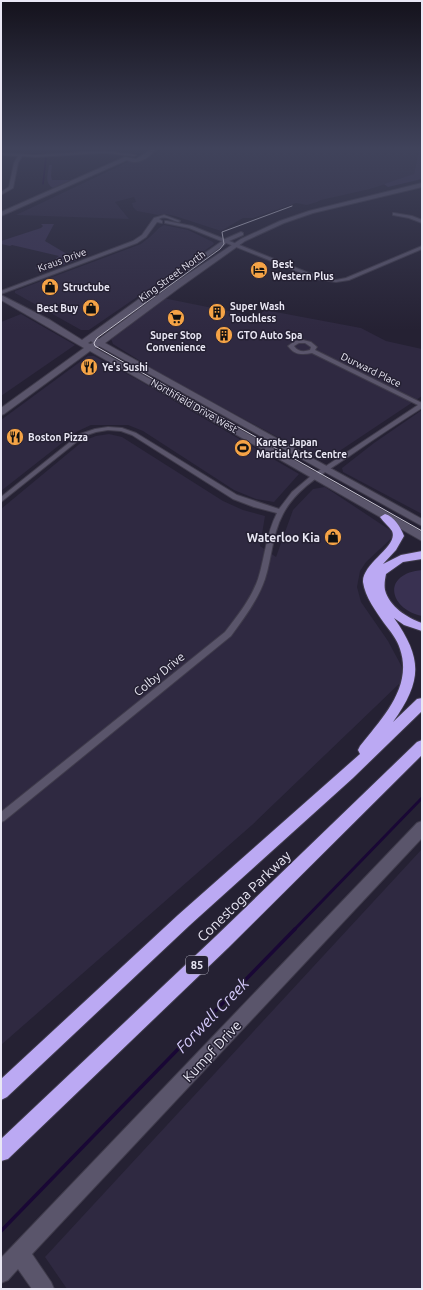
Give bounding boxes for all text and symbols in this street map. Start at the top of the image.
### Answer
street label: Kraus Drive [36,246,88,274]
street label: King Street North [137,248,207,304]
place label: Best Western Plus [272,259,334,282]
hotel icon: Best Western Plus [249,260,269,280]
shop icon: Structube [40,277,60,297]
place label: Structube [63,282,110,293]
shop icon: Best Buy [81,298,101,318]
place label: Super Wash Touchless [230,301,285,324]
building icon: Super Wash Touchless [207,302,227,322]
place label: Best Buy [37,303,79,314]
supermarket icon: Super Stop Convenience [166,308,186,328]
building icon: GTO Auto Spa [214,325,234,345]
place label: Super Stop Convenience [146,330,206,353]
place label: GTO Auto Spa [237,330,302,341]
street label: Durward Place [339,351,403,389]
restaurant icon: Ye's Sushi [79,357,99,377]
place label: Ye's Sushi [102,362,148,373]
street label: Northfield Drive West [149,377,239,435]
restaurant icon: Boston Pizza [5,427,25,447]
place label: Boston Pizza [28,432,88,443]
place label: Karate Japan Martial Arts Centre [256,437,347,460]
sports icon: Karate Japan Martial Arts Centre [233,438,253,458]
shop icon: Waterloo Kia [323,527,343,547]
place label: Waterloo Kia [247,531,320,544]
street label: Colby Drive [131,650,187,698]
street label: Conestoga Parkway [194,847,294,945]
road number: 85 [186,956,208,974]
water label: Forwell Creek [172,973,253,1056]
street label: Kumpf Drive [179,1017,245,1085]

